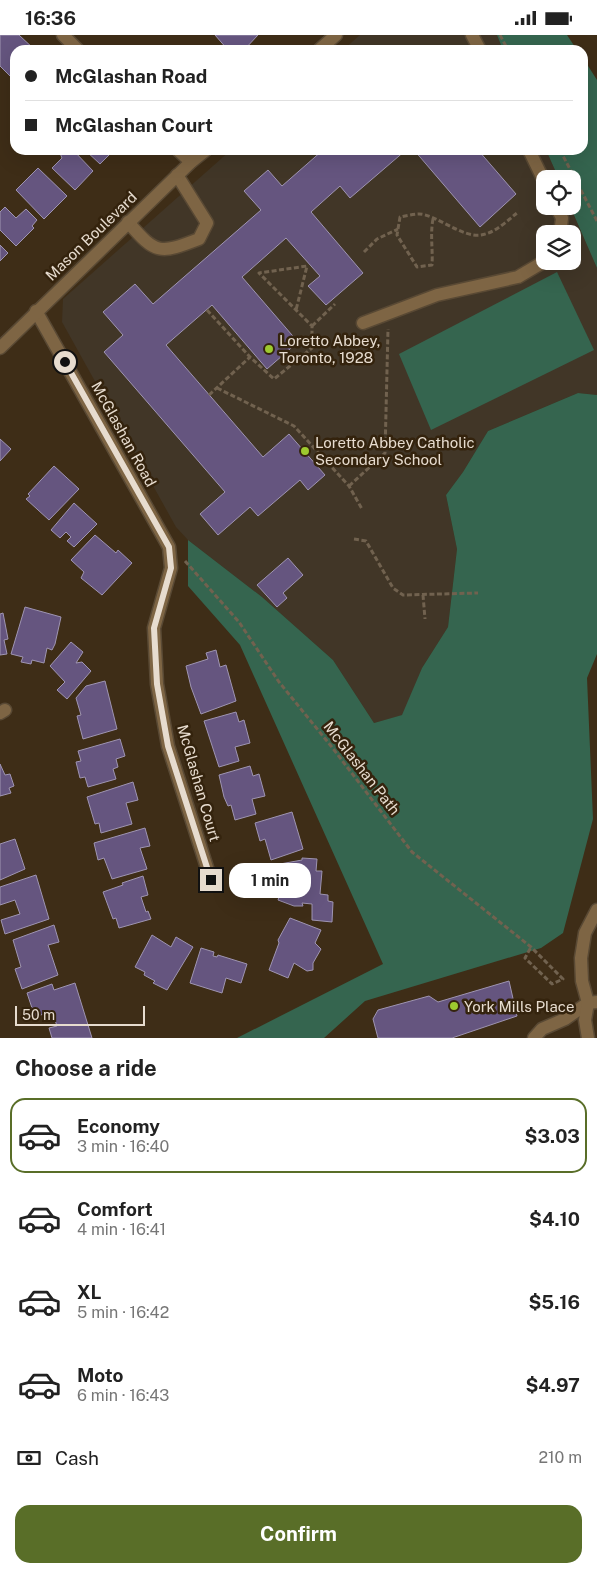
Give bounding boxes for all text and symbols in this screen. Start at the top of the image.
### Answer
text: 16:36 [25,7,76,29]
text: McGlashan Road [55,65,207,87]
text: McGlashan Court [55,114,213,136]
map controls [536,170,581,270]
button: locate [536,170,581,215]
street label: Mason Boulevard [42,188,140,284]
button: layers [536,225,581,270]
place label: Loretto Abbey, Toronto, 1928 [279,332,380,366]
marker: Loretto Abbey, Toronto, 1928 [263,343,275,355]
route start [54,351,76,373]
street label: McGlashan Road [88,379,160,489]
place label: Loretto Abbey Catholic Secondary School [315,434,475,468]
marker: Loretto Abbey Catholic Secondary School [299,445,311,457]
street label: McGlashan Path [320,718,404,818]
street label: McGlashan Court [174,723,224,844]
callout: 1 min [228,863,311,897]
route end [200,869,222,891]
text: 1 min [251,871,289,890]
place label: York Mills Place [464,998,574,1015]
marker: York Mills Place [448,1000,460,1012]
scale bar [15,1003,145,1026]
text: 50 m [22,1007,55,1023]
text: Choose a ride [15,1055,157,1081]
icon: car [17,1113,62,1158]
text: Economy [77,1115,160,1137]
text: $3.03 [524,1125,580,1147]
text: 3 min · 16:40 [77,1137,169,1156]
icon: car [17,1196,62,1241]
text: Comfort [77,1198,153,1220]
text: $4.10 [529,1208,580,1230]
text: 4 min · 16:41 [77,1220,166,1239]
icon: car [17,1279,62,1324]
text: XL [77,1281,102,1303]
text: $5.16 [528,1291,580,1313]
text: 5 min · 16:42 [77,1303,169,1322]
icon: car [17,1362,62,1407]
text: Moto [77,1364,123,1386]
text: $4.97 [525,1374,580,1396]
text: 6 min · 16:43 [77,1386,169,1405]
icon: cash [15,1444,43,1472]
text: Cash [55,1447,99,1469]
text: 210 m [538,1448,582,1467]
button: Confirm [15,1505,582,1563]

